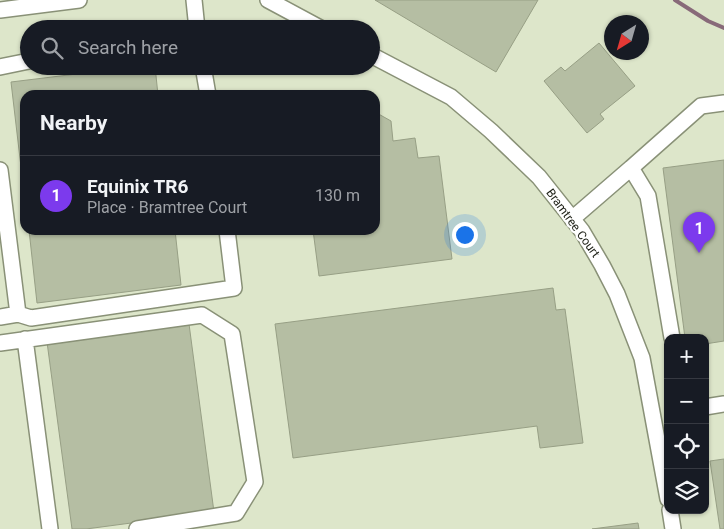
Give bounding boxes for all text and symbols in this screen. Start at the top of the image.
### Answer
north arrow [604,15,649,60]
search box [20,20,380,75]
icon: search [38,34,66,62]
text: Search here [78,36,178,59]
text: Nearby [40,111,107,135]
text: Equinix TR6 [87,175,188,198]
text: 1 [51,186,61,205]
text: 130 m [315,186,360,205]
street label: Bramtree Court [543,186,603,260]
text: Place · Bramtree Court [87,198,247,217]
pin: 1 [683,212,715,253]
your location [452,222,478,248]
map controls [664,334,709,514]
button: + [664,334,709,379]
button: − [664,379,709,424]
button: locate [664,424,709,469]
button: layers [664,469,709,514]

